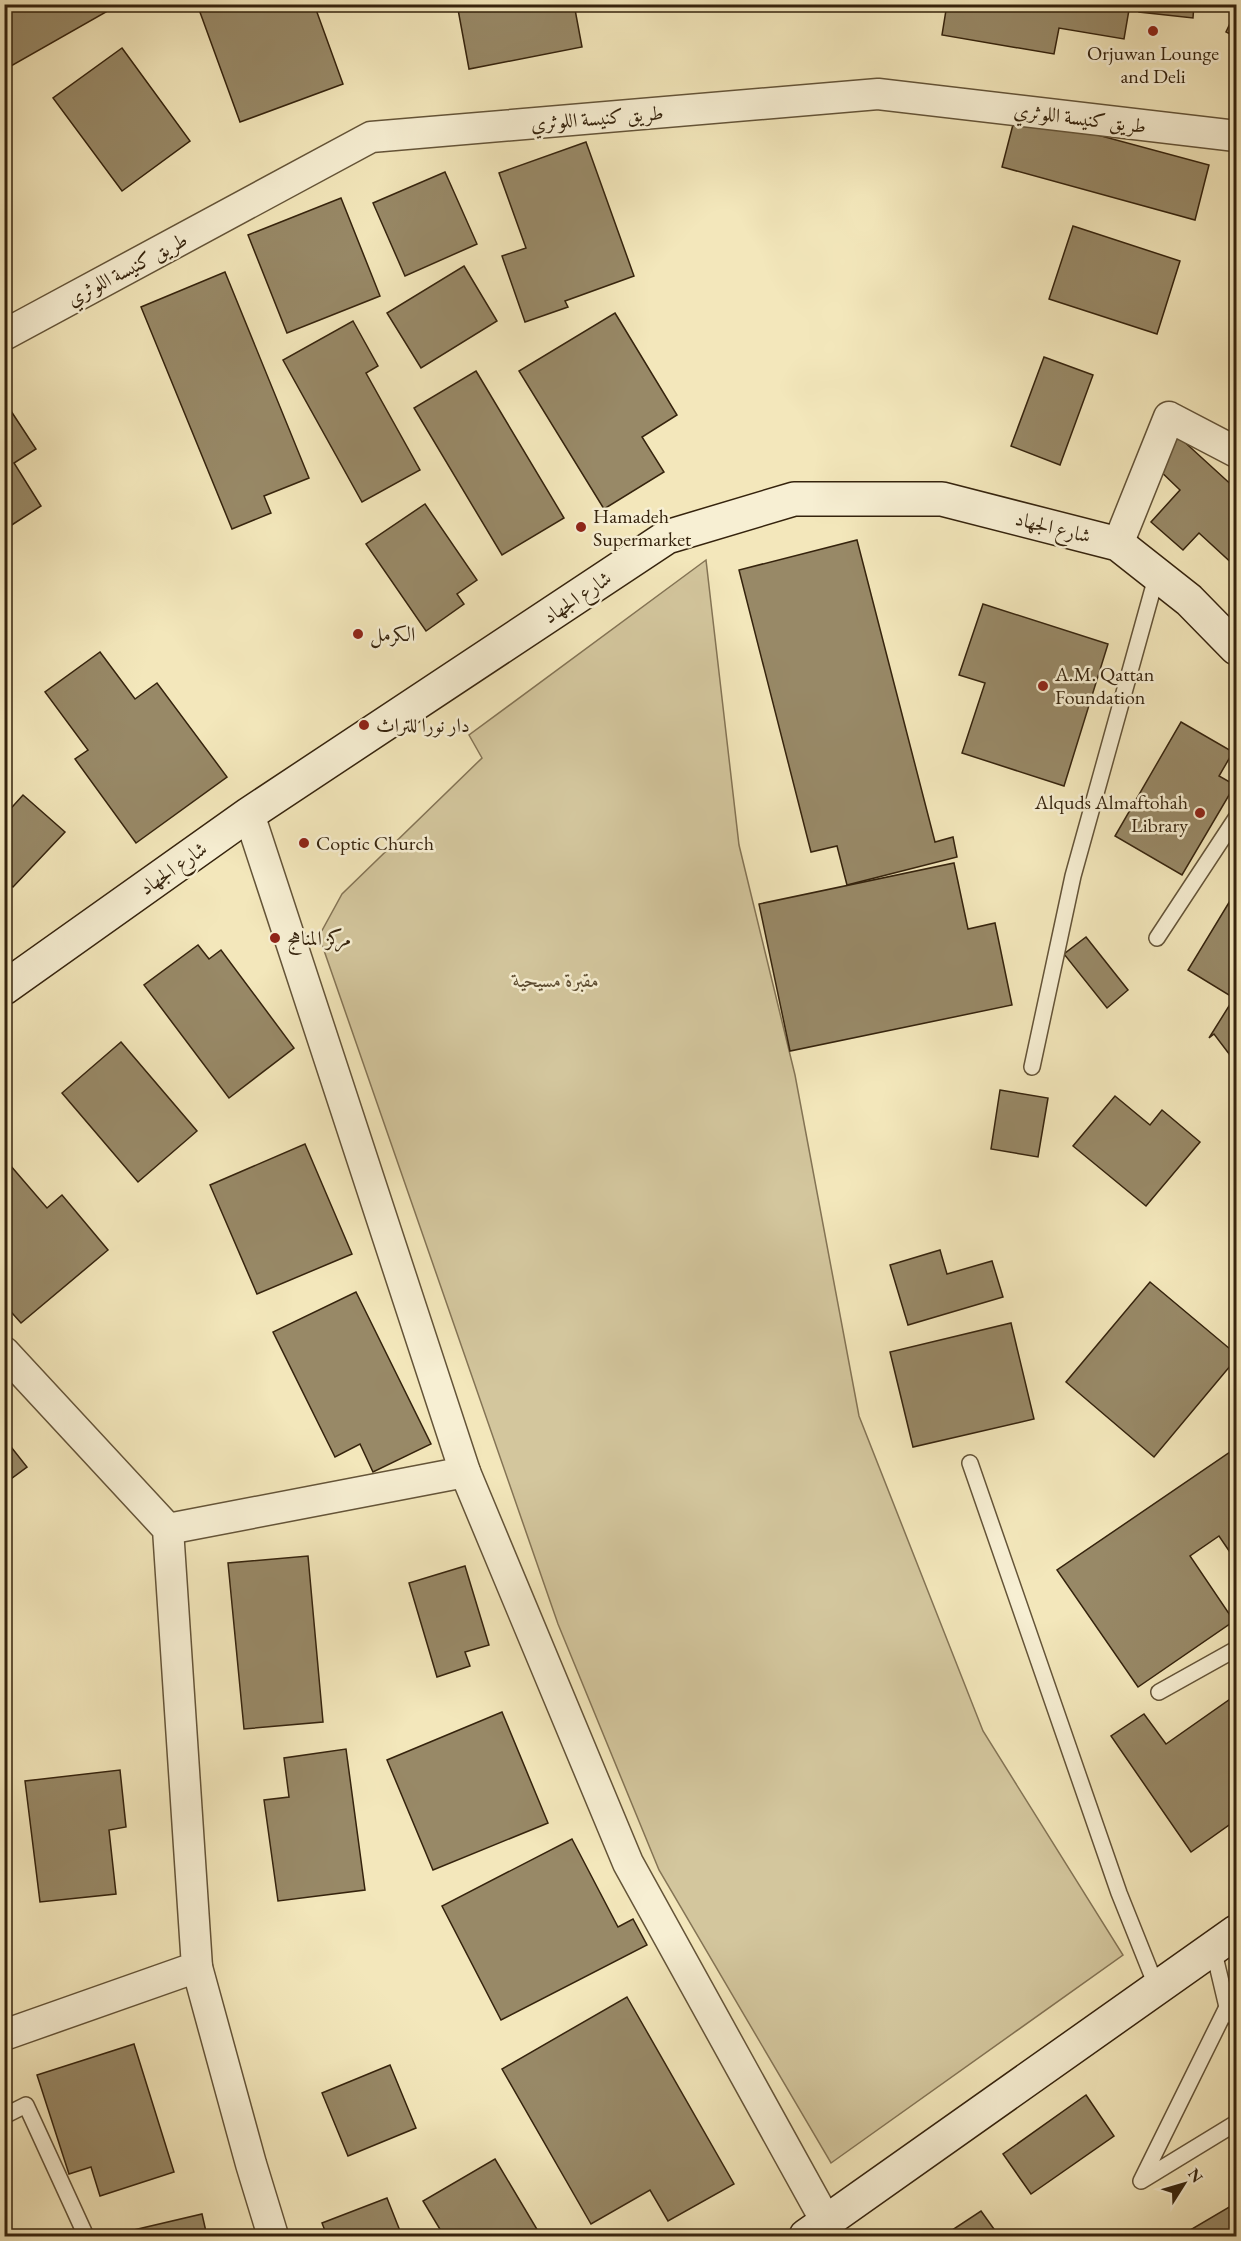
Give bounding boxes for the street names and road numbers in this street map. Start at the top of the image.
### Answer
street label: طريق كنيسة اللوثري [1012,97,1148,142]
street label: طريق كنيسة اللوثري [530,99,665,140]
street label: طريق كنيسة اللوثري [62,226,193,314]
street label: شارع الجهاد [1011,505,1094,554]
street label: شارع الجهاد [538,565,619,633]
street label: شارع الجهاد [134,835,215,905]

